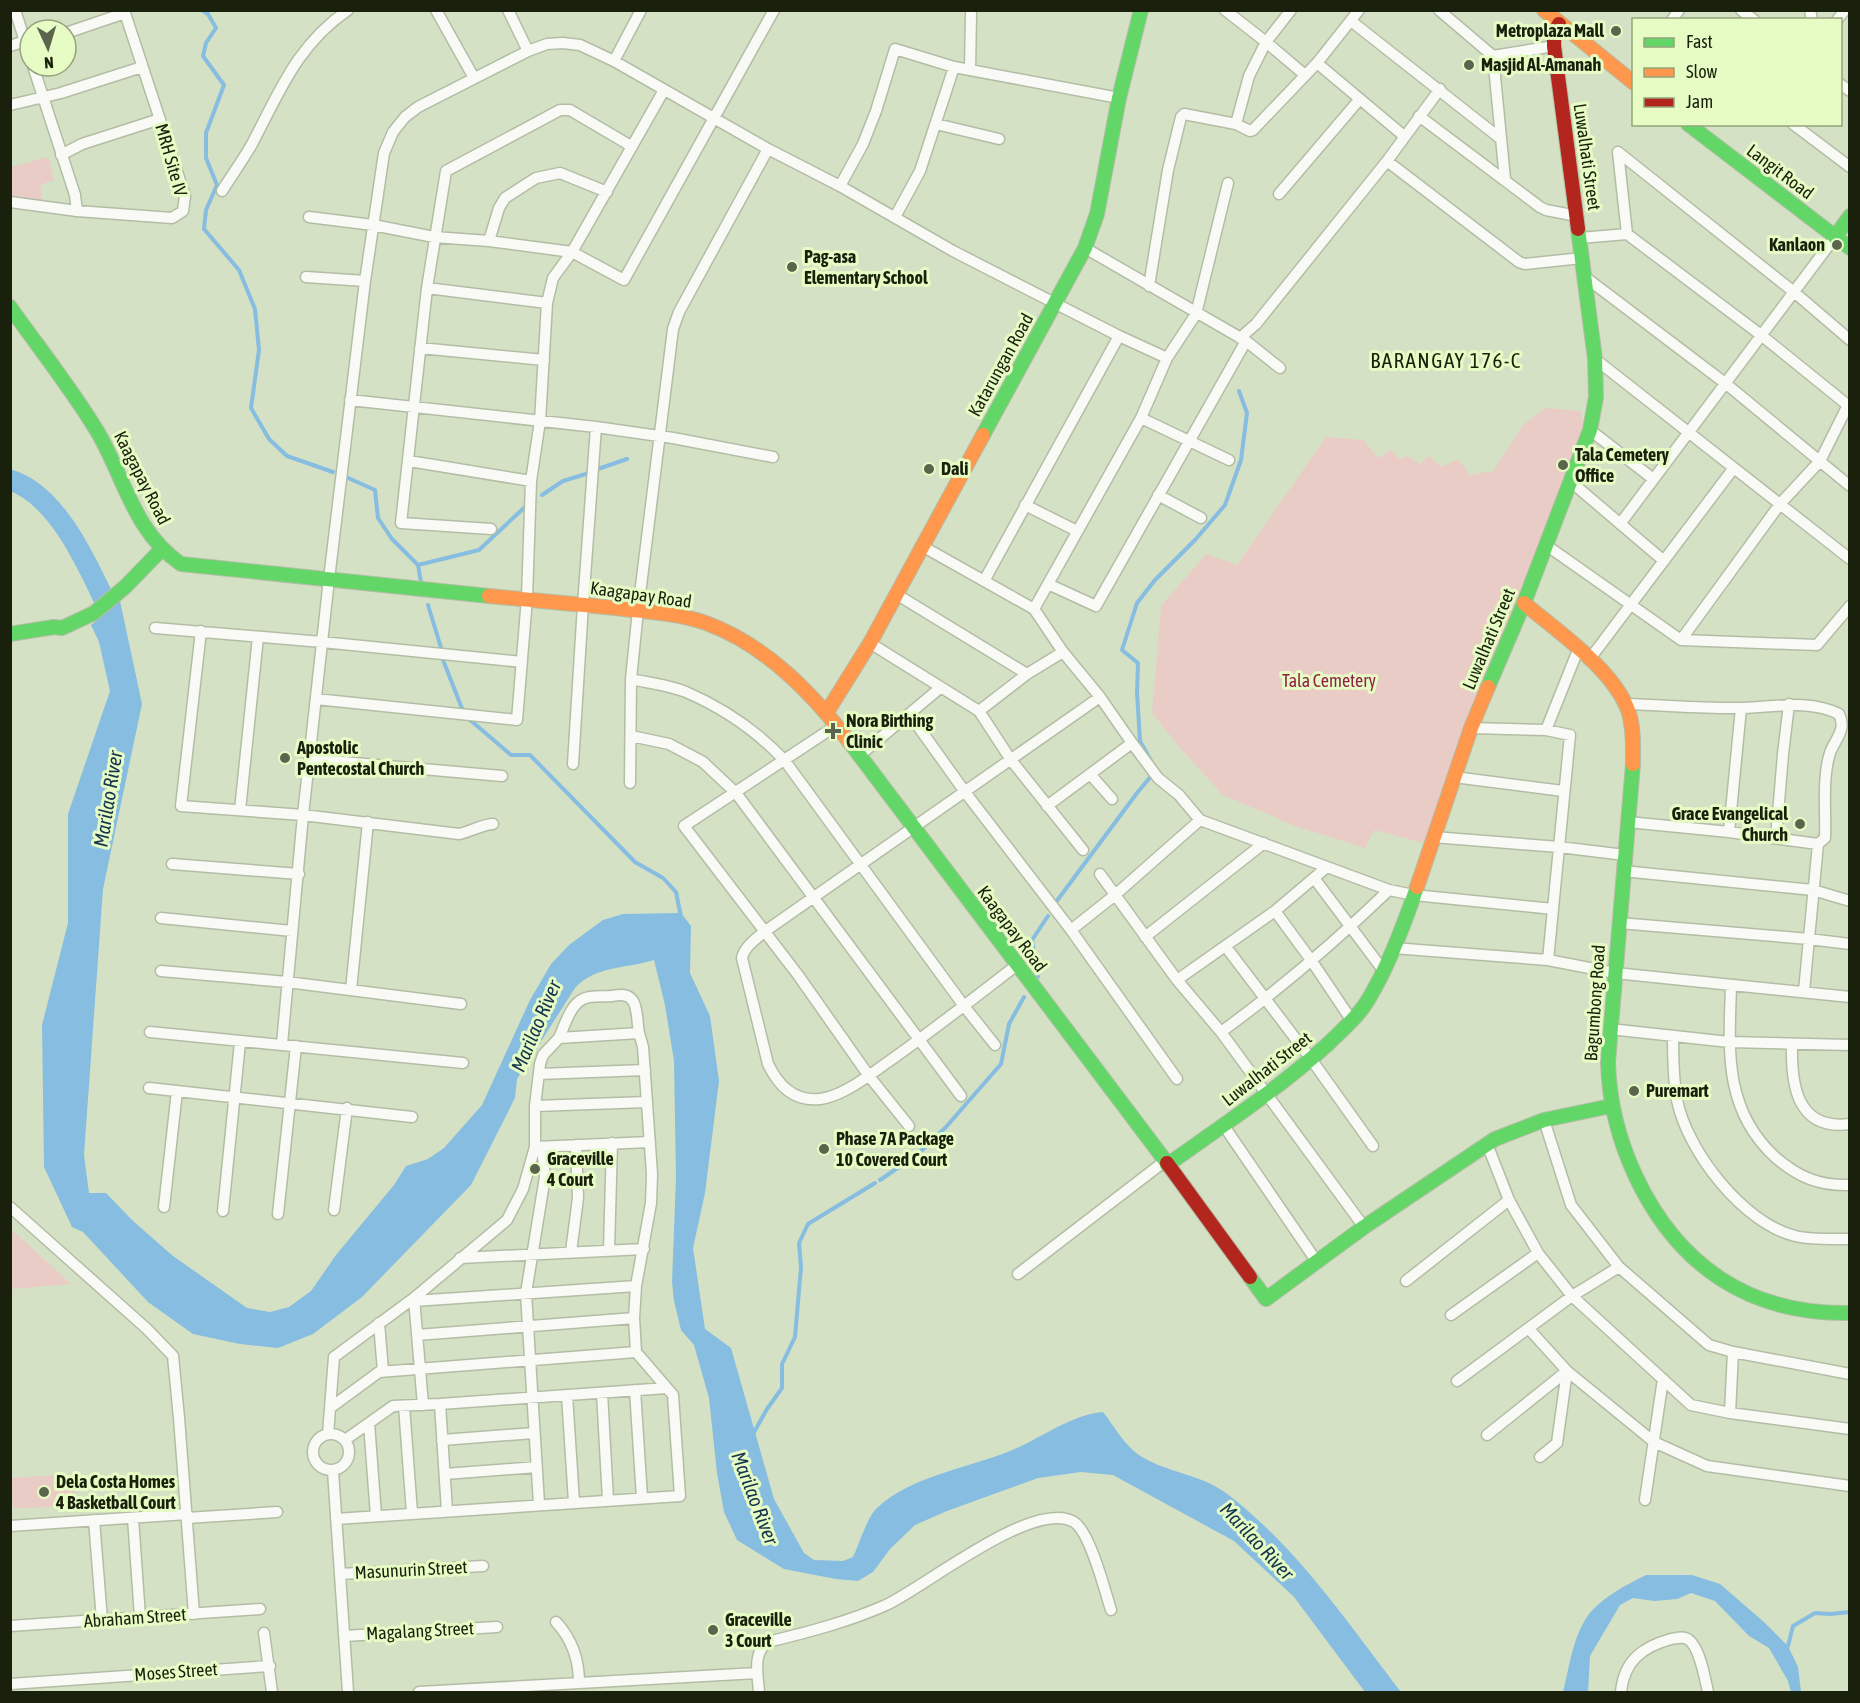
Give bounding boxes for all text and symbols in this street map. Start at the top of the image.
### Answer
north arrow [18,18,78,78]
legend [1632,18,1842,126]
place label: Metroplaza Mall [1496,20,1604,41]
marker: Metroplaza Mall [1609,24,1623,38]
text: Fast [1686,31,1713,52]
text: N [44,54,54,72]
place label: Masjid Al-Amanah [1481,54,1601,75]
marker: Masjid Al-Amanah [1462,58,1476,72]
text: Slow [1686,61,1717,82]
text: Jam [1686,91,1713,112]
street label: Luwalhati Street [1570,102,1605,212]
street label: MRH Site IV [151,121,192,199]
street label: Langit Road [1743,140,1818,203]
place label: Kanlaon [1769,234,1825,255]
marker: Kanlaon [1830,238,1844,252]
place label: Pag-asa Elementary School [804,246,928,288]
marker: Pag-asa Elementary School [785,260,799,274]
street label: Katarungan Road [964,310,1037,420]
district label: BARANGAY 176-C [1370,348,1522,372]
street label: Kaagapay Road [110,428,175,528]
place label: Tala Cemetery Office [1575,444,1670,486]
place label: Dali [941,458,968,479]
marker: Tala Cemetery Office [1556,458,1570,472]
marker: Dali [922,462,936,476]
street label: Kaagapay Road [589,577,693,612]
street label: Luwalhati Street [1458,585,1519,692]
park label: Tala Cemetery [1282,670,1376,691]
place label: Nora Birthing Clinic [846,710,933,752]
marker: Nora Birthing Clinic [824,722,842,740]
place label: Apostolic Pentecostal Church [296,737,424,779]
water label: Marilao River [89,748,127,849]
marker: Apostolic Pentecostal Church [278,751,292,765]
place label: Grace Evangelical Church [1672,803,1788,845]
marker: Grace Evangelical Church [1793,817,1807,831]
street label: Kaagapay Road [973,882,1052,976]
street label: Bagumbong Road [1580,944,1609,1062]
water label: Marilao River [506,976,566,1075]
street label: Luwalhati Street [1218,1027,1316,1110]
place label: Puremart [1646,1080,1709,1101]
marker: Puremart [1627,1084,1641,1098]
place label: Phase 7A Package 10 Covered Court [836,1128,954,1170]
marker: Phase 7A Package 10 Covered Court [817,1142,831,1156]
place label: Graceville 4 Court [546,1148,614,1190]
marker: Graceville 4 Court [528,1162,542,1176]
water label: Marilao River [727,1448,784,1548]
place label: Dela Costa Homes 4 Basketball Court [55,1471,176,1513]
marker: Dela Costa Homes 4 Basketball Court [37,1485,51,1499]
water label: Marilao River [1216,1497,1300,1585]
street label: Masunurin Street [354,1556,468,1583]
street label: Abraham Street [83,1603,187,1632]
place label: Graceville 3 Court [725,1609,792,1651]
street label: Magalang Street [366,1617,474,1644]
marker: Graceville 3 Court [706,1623,720,1637]
street label: Moses Street [134,1658,218,1685]

